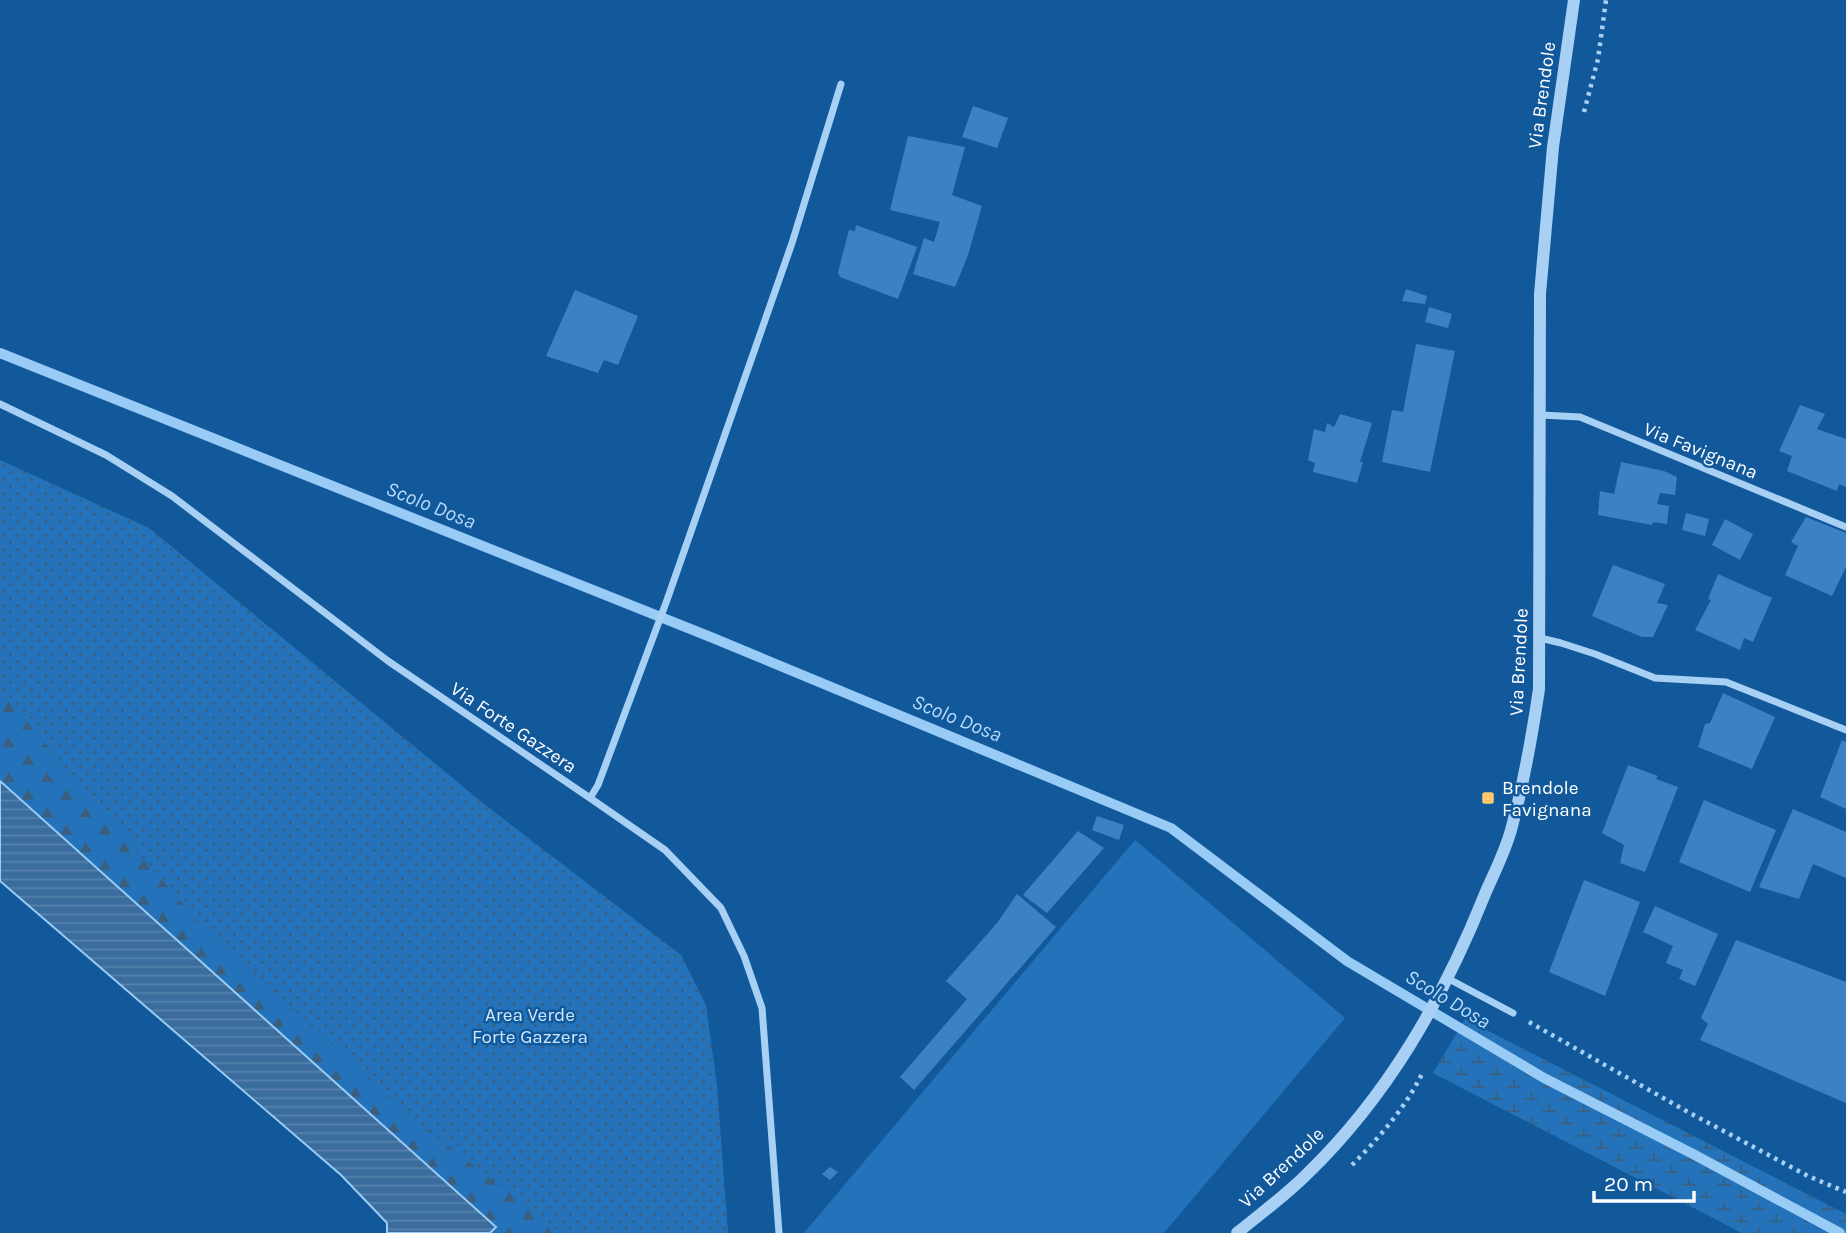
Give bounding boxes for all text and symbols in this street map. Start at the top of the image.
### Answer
street label: Via Brendole [1524,40,1560,150]
street label: Via Favignana [1640,418,1761,484]
water label: Scolo Dosa [383,476,479,534]
street label: Via Brendole [1505,608,1533,717]
street label: Via Forte Gazzera [446,678,581,778]
water label: Scolo Dosa [909,689,1005,747]
place label: Brendole Favignana [1502,777,1592,821]
marker: Brendole Favignana [1480,790,1496,806]
water label: Scolo Dosa [1401,964,1495,1034]
park label: Area Verde Forte Gazzera [472,1004,588,1048]
street label: Via Brendole [1235,1123,1329,1213]
scale bar [1594,1160,1694,1204]
text: 20 m [1604,1172,1653,1196]

